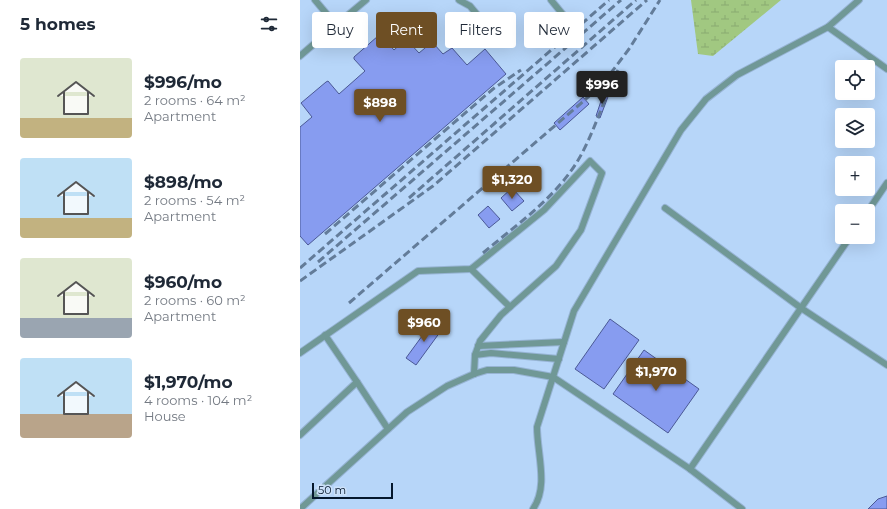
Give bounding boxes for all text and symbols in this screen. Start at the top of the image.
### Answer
chip: Buy [312,12,368,48]
chip: Rent [376,12,437,48]
chip: Filters [445,12,516,48]
chip: New [524,12,584,48]
icon: filters [258,13,280,35]
text: 5 homes [20,14,96,34]
map controls [835,60,875,244]
button: locate [835,60,875,100]
pin: $996 [578,71,626,105]
text: $996/mo [144,72,222,92]
icon: home [52,74,100,122]
text: $996 [585,76,619,92]
pin: $898 [356,89,404,123]
text: 2 rooms · 64 m² [144,92,246,108]
text: $898 [363,94,397,110]
text: Apartment [144,108,216,124]
button: layers [835,108,875,148]
button: + [835,156,875,196]
pin: $1,320 [479,166,545,200]
text: $1,320 [492,171,532,187]
text: $898/mo [144,172,223,192]
icon: home [52,174,100,222]
text: 2 rooms · 54 m² [144,192,245,208]
button: − [835,204,875,244]
text: Apartment [144,208,216,224]
text: $960/mo [144,272,222,292]
icon: home [52,274,100,322]
text: 2 rooms · 60 m² [144,292,246,308]
text: Apartment [144,308,216,324]
pin: $960 [400,309,448,343]
text: $960 [407,314,441,330]
pin: $1,970 [623,358,689,392]
text: $1,970 [635,363,677,379]
text: $1,970/mo [144,372,233,392]
icon: home [52,374,100,422]
text: 4 rooms · 104 m² [144,392,252,408]
text: House [144,408,186,424]
scale bar [312,481,393,500]
text: 50 m [318,483,346,497]

